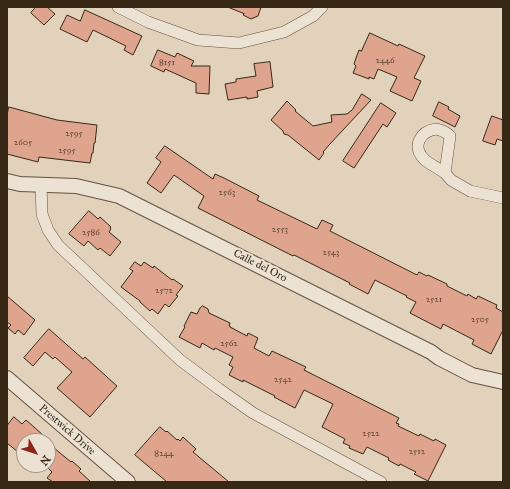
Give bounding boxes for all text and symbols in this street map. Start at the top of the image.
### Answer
house number: 2446 [375,56,395,66]
house number: 8151 [159,58,175,68]
house number: 2595 [65,129,83,139]
house number: 2605 [14,138,32,148]
house number: 2595 [58,146,76,156]
house number: 2563 [219,188,235,198]
house number: 2553 [272,225,288,235]
house number: 2586 [82,228,100,238]
street label: Calle del Oro [231,247,289,285]
house number: 2543 [323,248,339,258]
house number: 2572 [155,286,173,296]
house number: 2521 [426,295,442,305]
house number: 2505 [471,315,489,325]
house number: 2562 [220,339,238,349]
house number: 2542 [274,375,292,385]
street label: Prestwick Drive [36,402,98,458]
house number: 2522 [362,429,380,439]
north arrow [16,433,56,473]
house number: 2512 [409,447,425,457]
house number: 8244 [154,449,174,459]
text: N [37,453,53,468]

